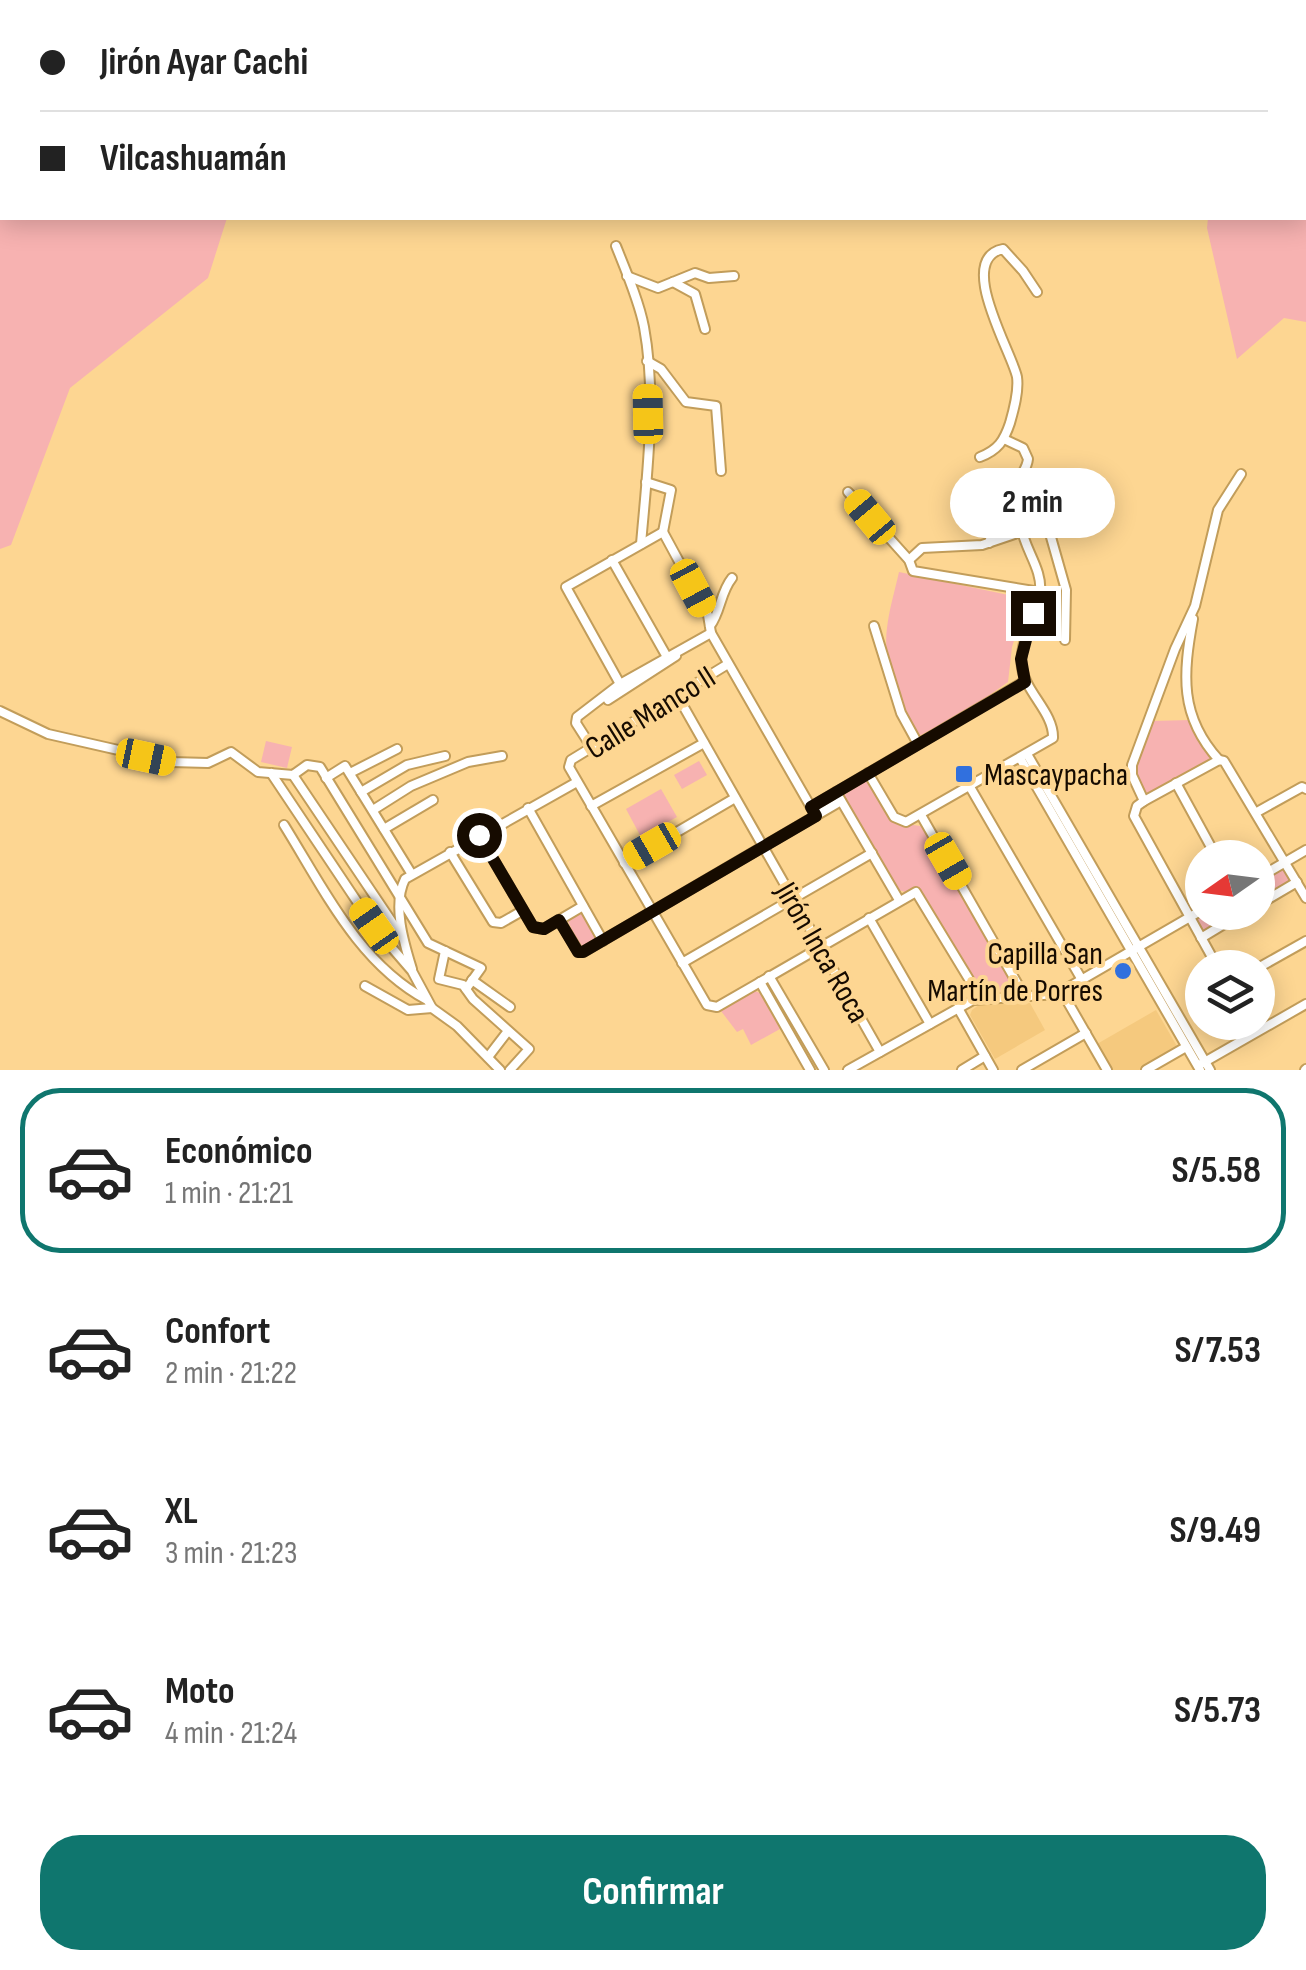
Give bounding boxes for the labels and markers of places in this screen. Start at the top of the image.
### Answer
place label: Mascaypacha [984,756,1128,795]
marker: Mascaypacha [953,763,975,785]
place label: Capilla San Martín de Porres [927,935,1103,1011]
marker: Capilla San Martín de Porres [1112,960,1134,982]

